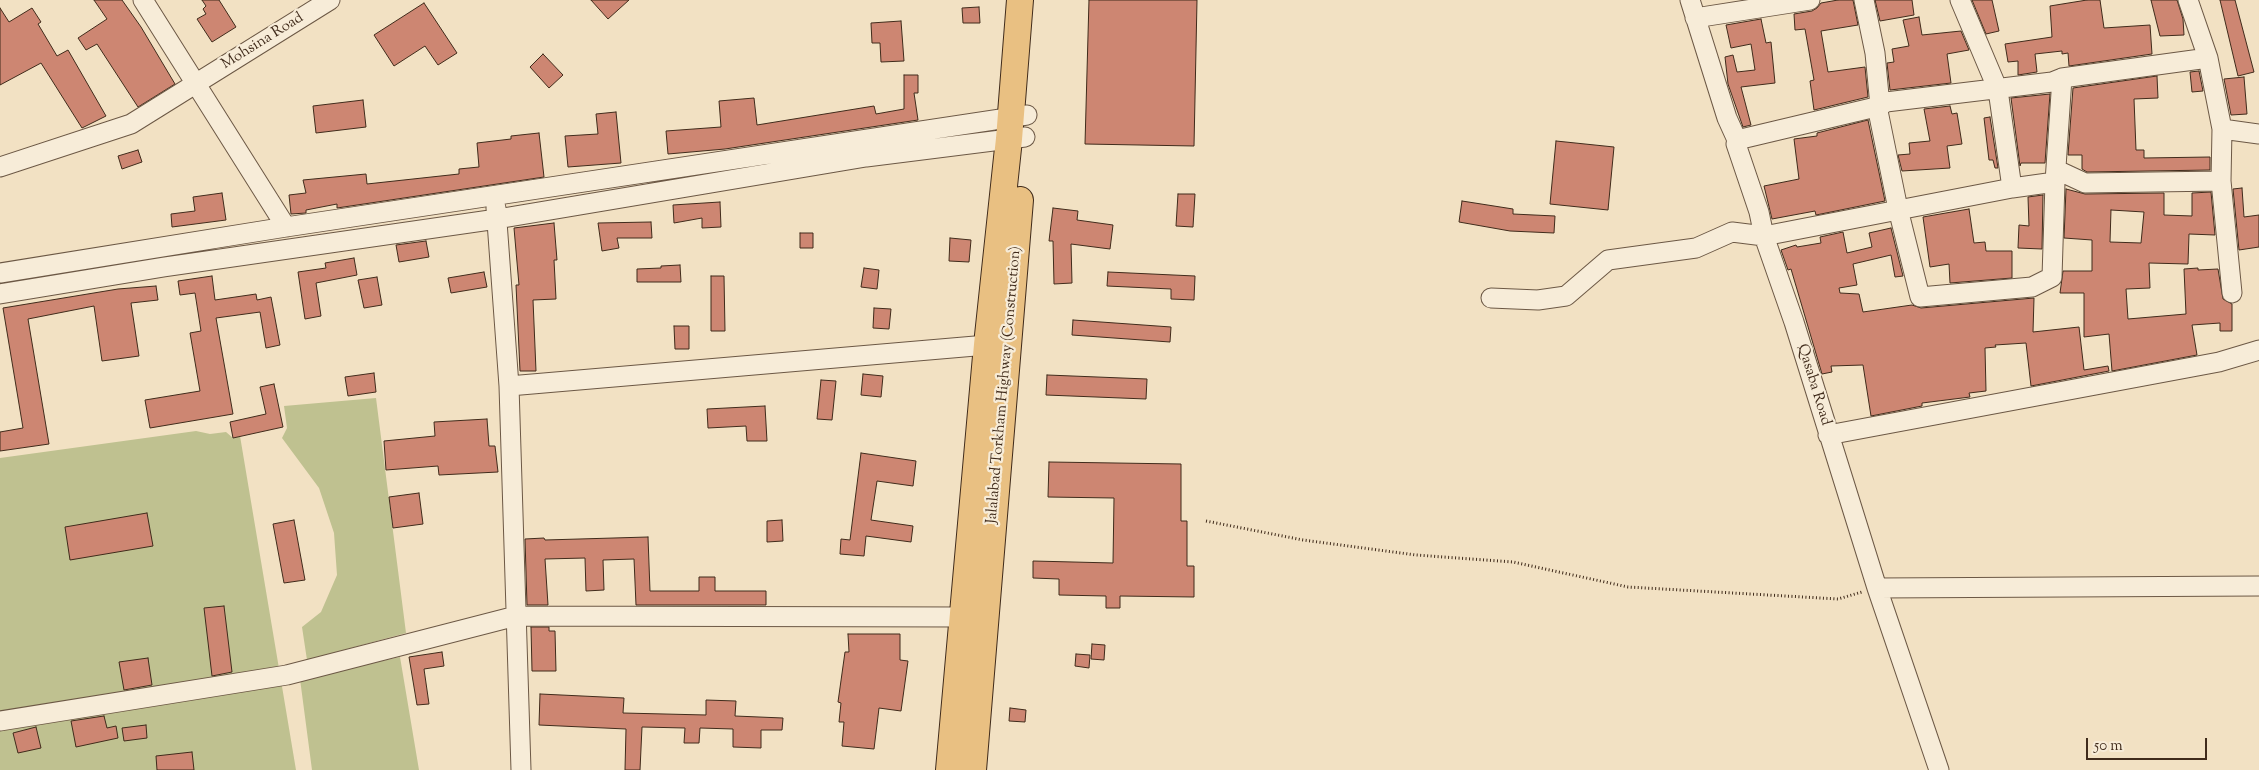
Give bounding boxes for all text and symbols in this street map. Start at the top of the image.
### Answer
street label: Mohsina Road [219,10,307,74]
street label: Jalalabad Torkham Highway (Construction) [984,246,1026,524]
street label: Qasaba Road [1792,342,1834,428]
scale bar [2089,728,2210,760]
text: 50 m [2094,736,2123,757]

